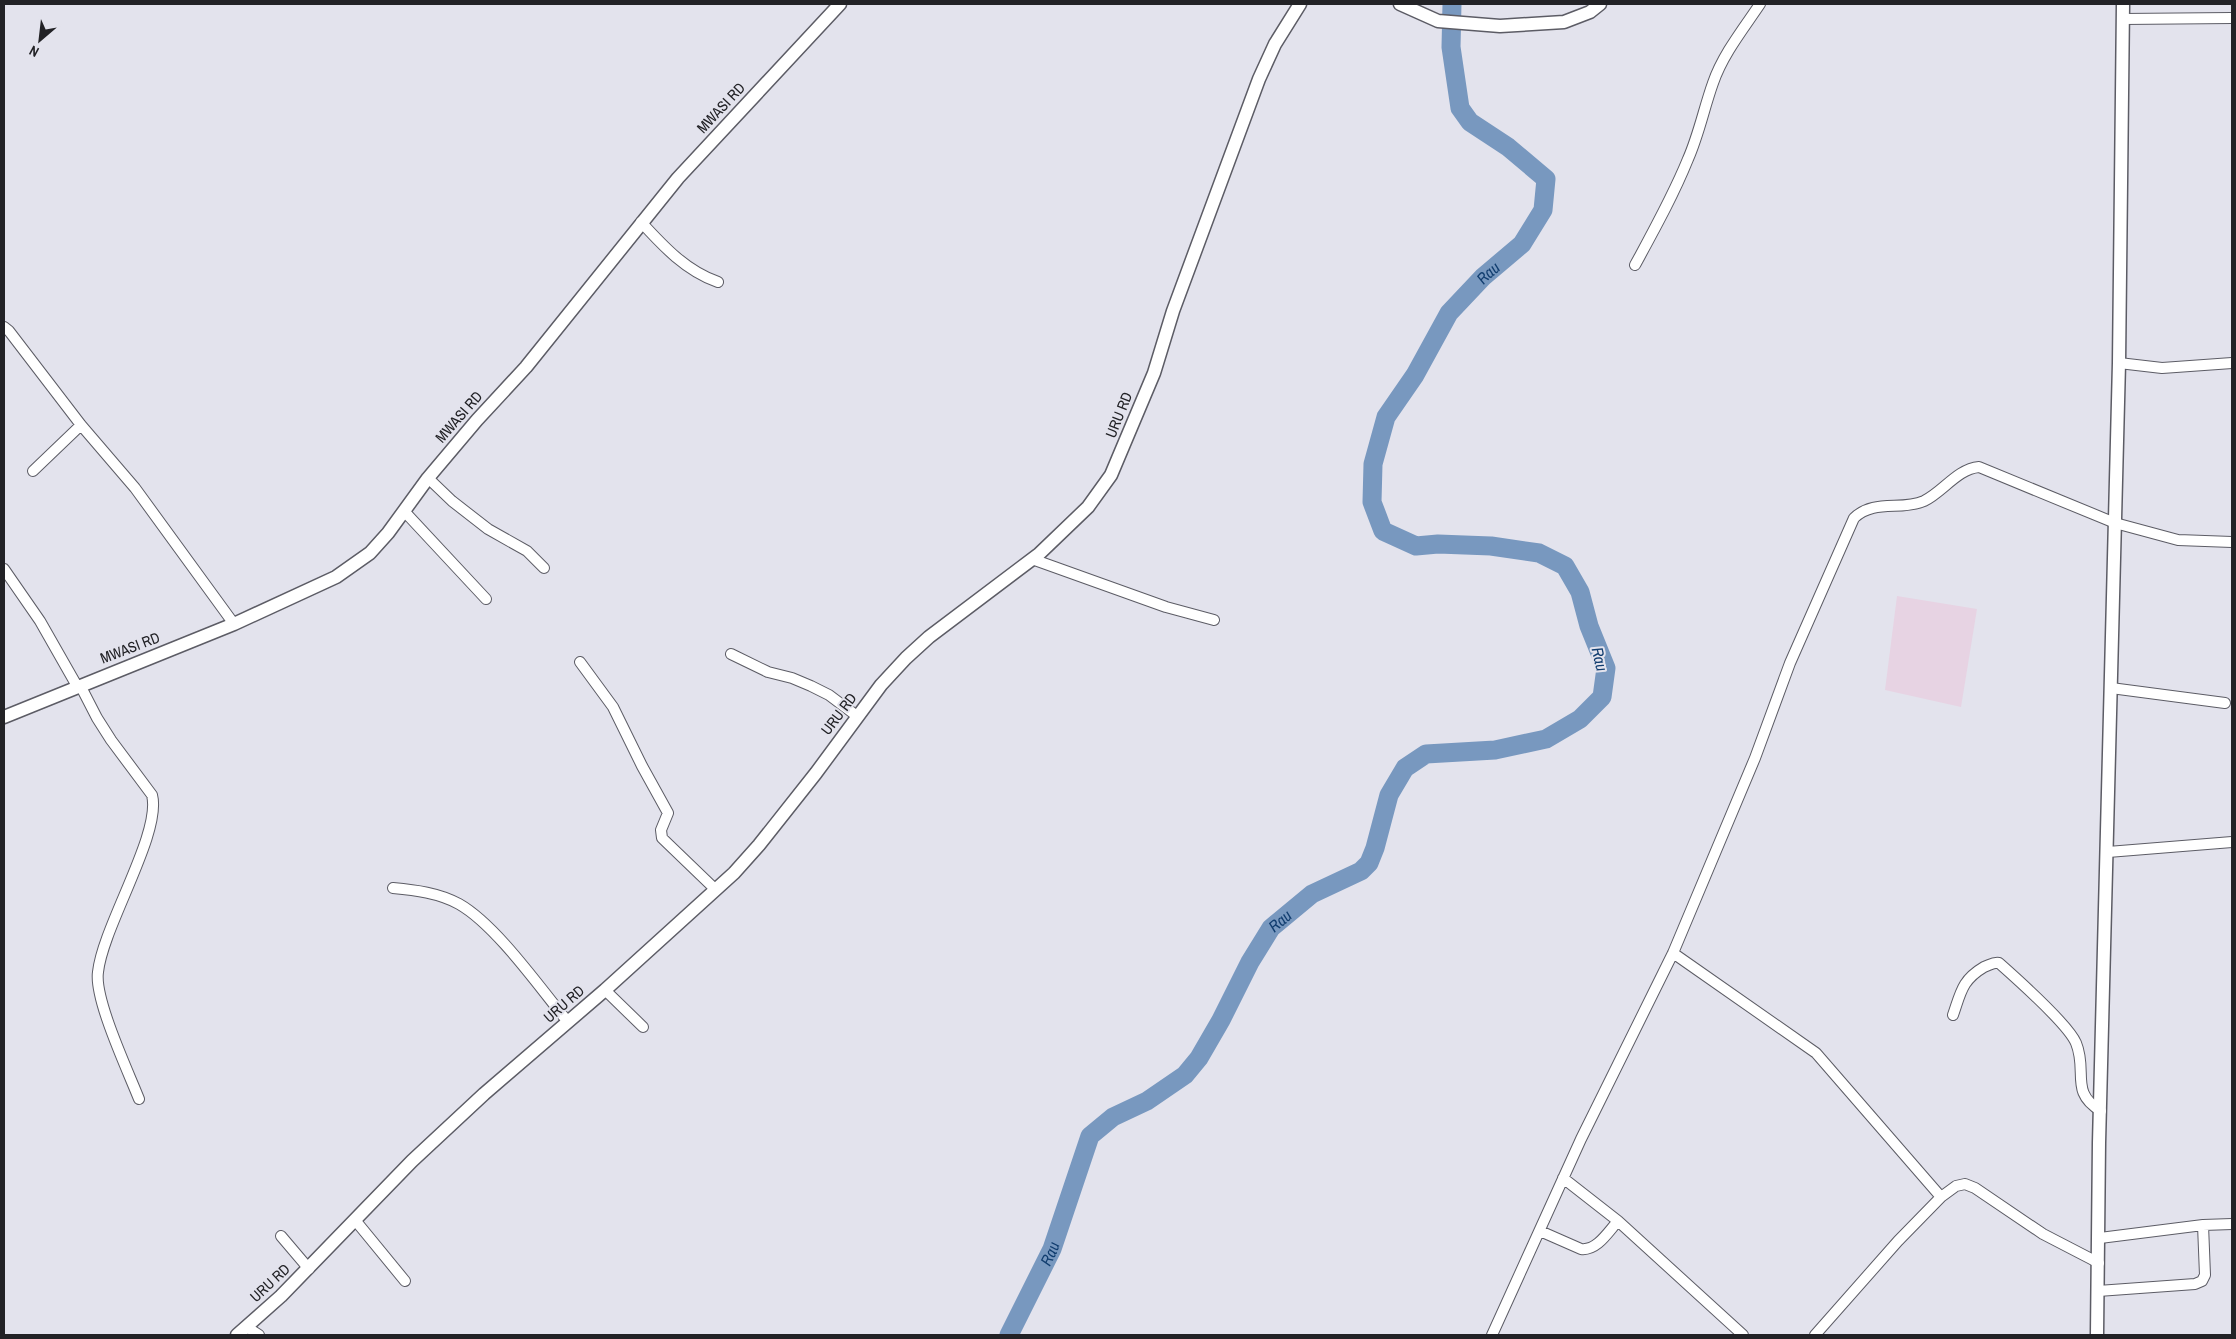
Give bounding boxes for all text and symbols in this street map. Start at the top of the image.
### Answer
north arrow [15,15,65,65]
text: N [26,42,42,61]
street label: MWASI RD [692,78,750,138]
water label: Rau [1471,257,1504,289]
street label: MWASI RD [430,386,487,447]
street label: URU RD [1100,389,1137,441]
street label: MWASI RD [97,627,163,669]
water label: Rau [1587,645,1613,673]
street label: URU RD [816,688,861,739]
water label: Rau [1264,905,1296,937]
street label: URU RD [539,980,589,1027]
water label: Rau [1034,1239,1065,1269]
street label: URU RD [245,1259,294,1307]

